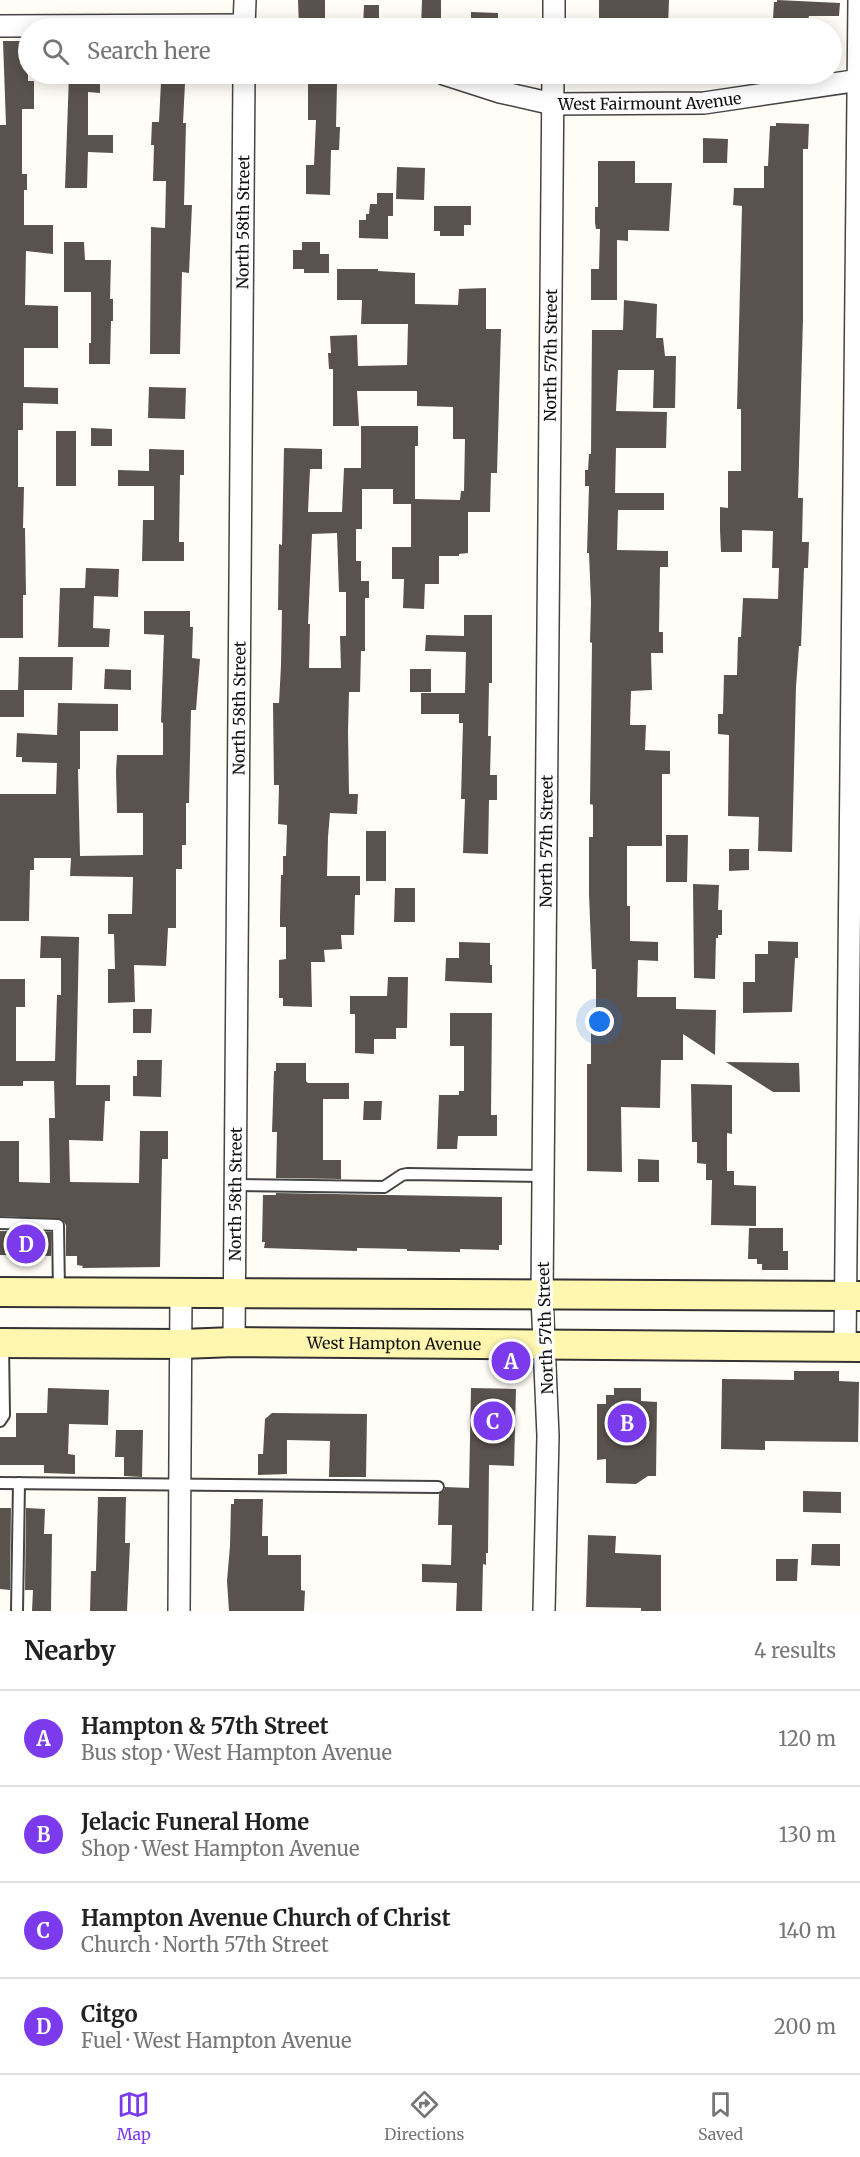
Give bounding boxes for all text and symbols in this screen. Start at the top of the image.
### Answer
search box [18,18,842,84]
icon: search [39,35,72,68]
text: Search here [87,37,210,65]
street label: West Fairmount Avenue [557,88,743,114]
street label: North 58th Street [232,154,253,289]
street label: North 57th Street [540,288,561,422]
street label: North 58th Street [228,640,250,775]
street label: North 57th Street [535,774,557,908]
your location [585,1007,614,1036]
street label: North 58th Street [225,1126,246,1261]
pin: D [6,1222,46,1266]
street label: North 57th Street [533,1260,557,1395]
street label: West Hampton Avenue [306,1333,481,1354]
pin: A [492,1338,530,1384]
pin: C [474,1398,512,1444]
pin: B [608,1400,646,1446]
text: Nearby [24,1634,116,1667]
text: 4 results [754,1638,836,1663]
text: Hampton & 57th Street [81,1712,329,1740]
text: A [36,1726,51,1751]
text: 120 m [778,1726,836,1751]
text: Bus stop · West Hampton Avenue [81,1740,392,1765]
text: Jelacic Funeral Home [81,1808,309,1836]
text: B [37,1822,50,1847]
text: 130 m [779,1822,836,1847]
text: Shop · West Hampton Avenue [81,1836,359,1861]
text: Hampton Avenue Church of Christ [81,1904,451,1932]
text: C [37,1918,50,1943]
text: 140 m [779,1918,836,1943]
text: Church · North 57th Street [81,1932,329,1957]
text: Citgo [81,2000,138,2028]
text: D [36,2014,51,2039]
text: 200 m [774,2014,836,2039]
text: Fuel · West Hampton Avenue [81,2028,351,2053]
tab: Map [117,2088,151,2144]
tab: Directions [384,2088,464,2144]
tab: Saved [698,2088,743,2144]

